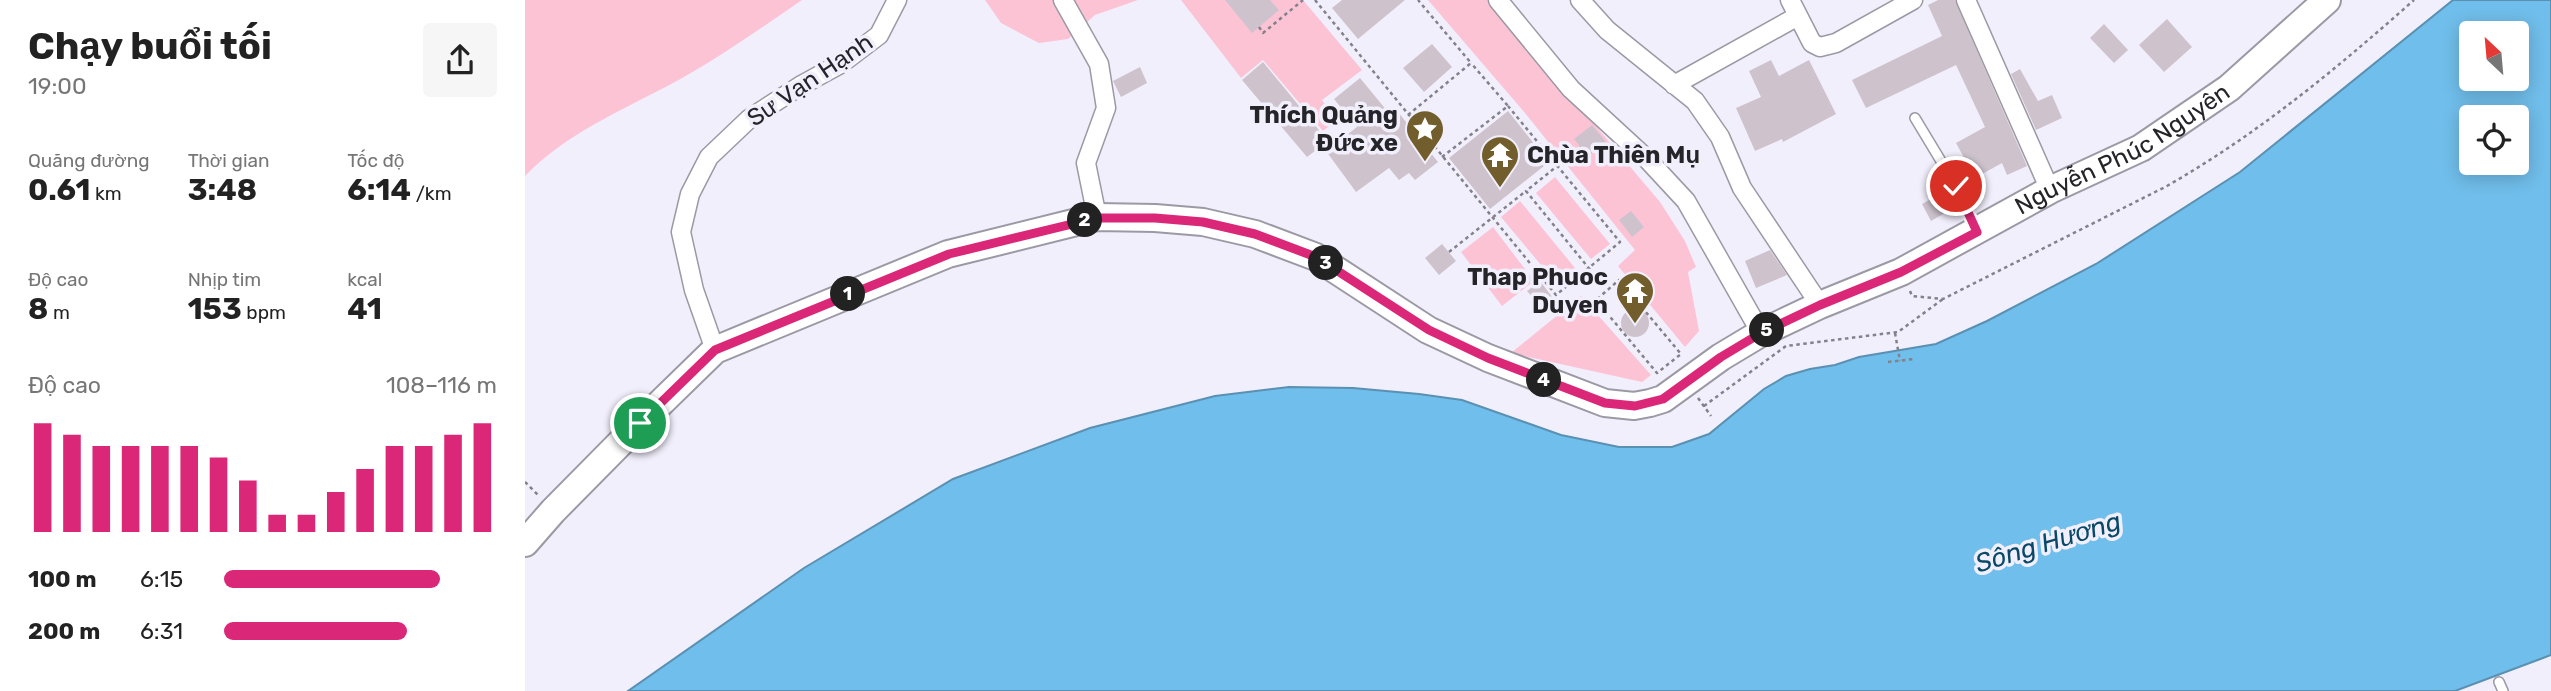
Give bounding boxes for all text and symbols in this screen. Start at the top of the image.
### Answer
north arrow [2459,21,2529,91]
map controls [2459,21,2529,175]
text: Chạy buổi tối [28,23,272,69]
button: share [423,23,497,97]
street label: Sư Vạn Hạnh [742,28,878,132]
text: 19:00 [28,72,87,100]
street label: Nguyễn Phúc Nguyên [2010,78,2235,220]
place label: Thích Quảng Đức xe [1249,101,1398,157]
button: locate [2459,105,2529,175]
place icon: Thích Quảng Đức xe [1404,108,1446,163]
temple icon: Chùa Thiên Mụ [1479,134,1521,189]
place label: Chùa Thiên Mụ [1527,141,1700,169]
text: Quãng đường [28,149,150,172]
text: Thời gian [188,149,270,172]
text: Tốc độ [347,149,404,172]
pin [1926,156,1986,216]
icon: check [1937,167,1975,205]
text: 0.61 [28,172,90,208]
text: 3:48 [188,172,257,208]
text: 6:14 [347,172,411,208]
text: km [90,182,122,205]
text: /km [411,182,452,205]
pin: 2 [1067,202,1103,238]
text: 2 [1078,208,1091,231]
pin: 3 [1309,246,1343,280]
text: 3 [1319,251,1332,274]
place label: Thap Phuoc Duyen [1467,263,1608,319]
text: Độ cao [28,268,88,291]
text: Nhịp tim [188,268,261,291]
text: kcal [347,268,382,291]
temple icon: Thap Phuoc Duyen [1614,270,1656,325]
pin: 1 [831,276,865,312]
text: 1 [843,282,852,305]
text: 8 [28,291,48,327]
text: 153 [188,291,242,327]
text: 41 [347,291,382,327]
text: m [48,301,70,324]
text: bpm [242,301,286,324]
pin: 5 [1749,312,1785,348]
text: 5 [1760,318,1773,341]
pin: 4 [1527,362,1561,398]
text: 4 [1537,368,1550,391]
text: Độ cao [28,371,101,399]
text: 108–116 m [386,371,497,399]
pin [610,393,670,453]
icon: arrive [621,404,659,442]
water label: Sông Hương [1972,506,2125,579]
text: 100 m [28,565,97,593]
text: 6:15 [140,565,183,593]
text: 200 m [28,617,100,645]
text: 6:31 [140,617,183,645]

